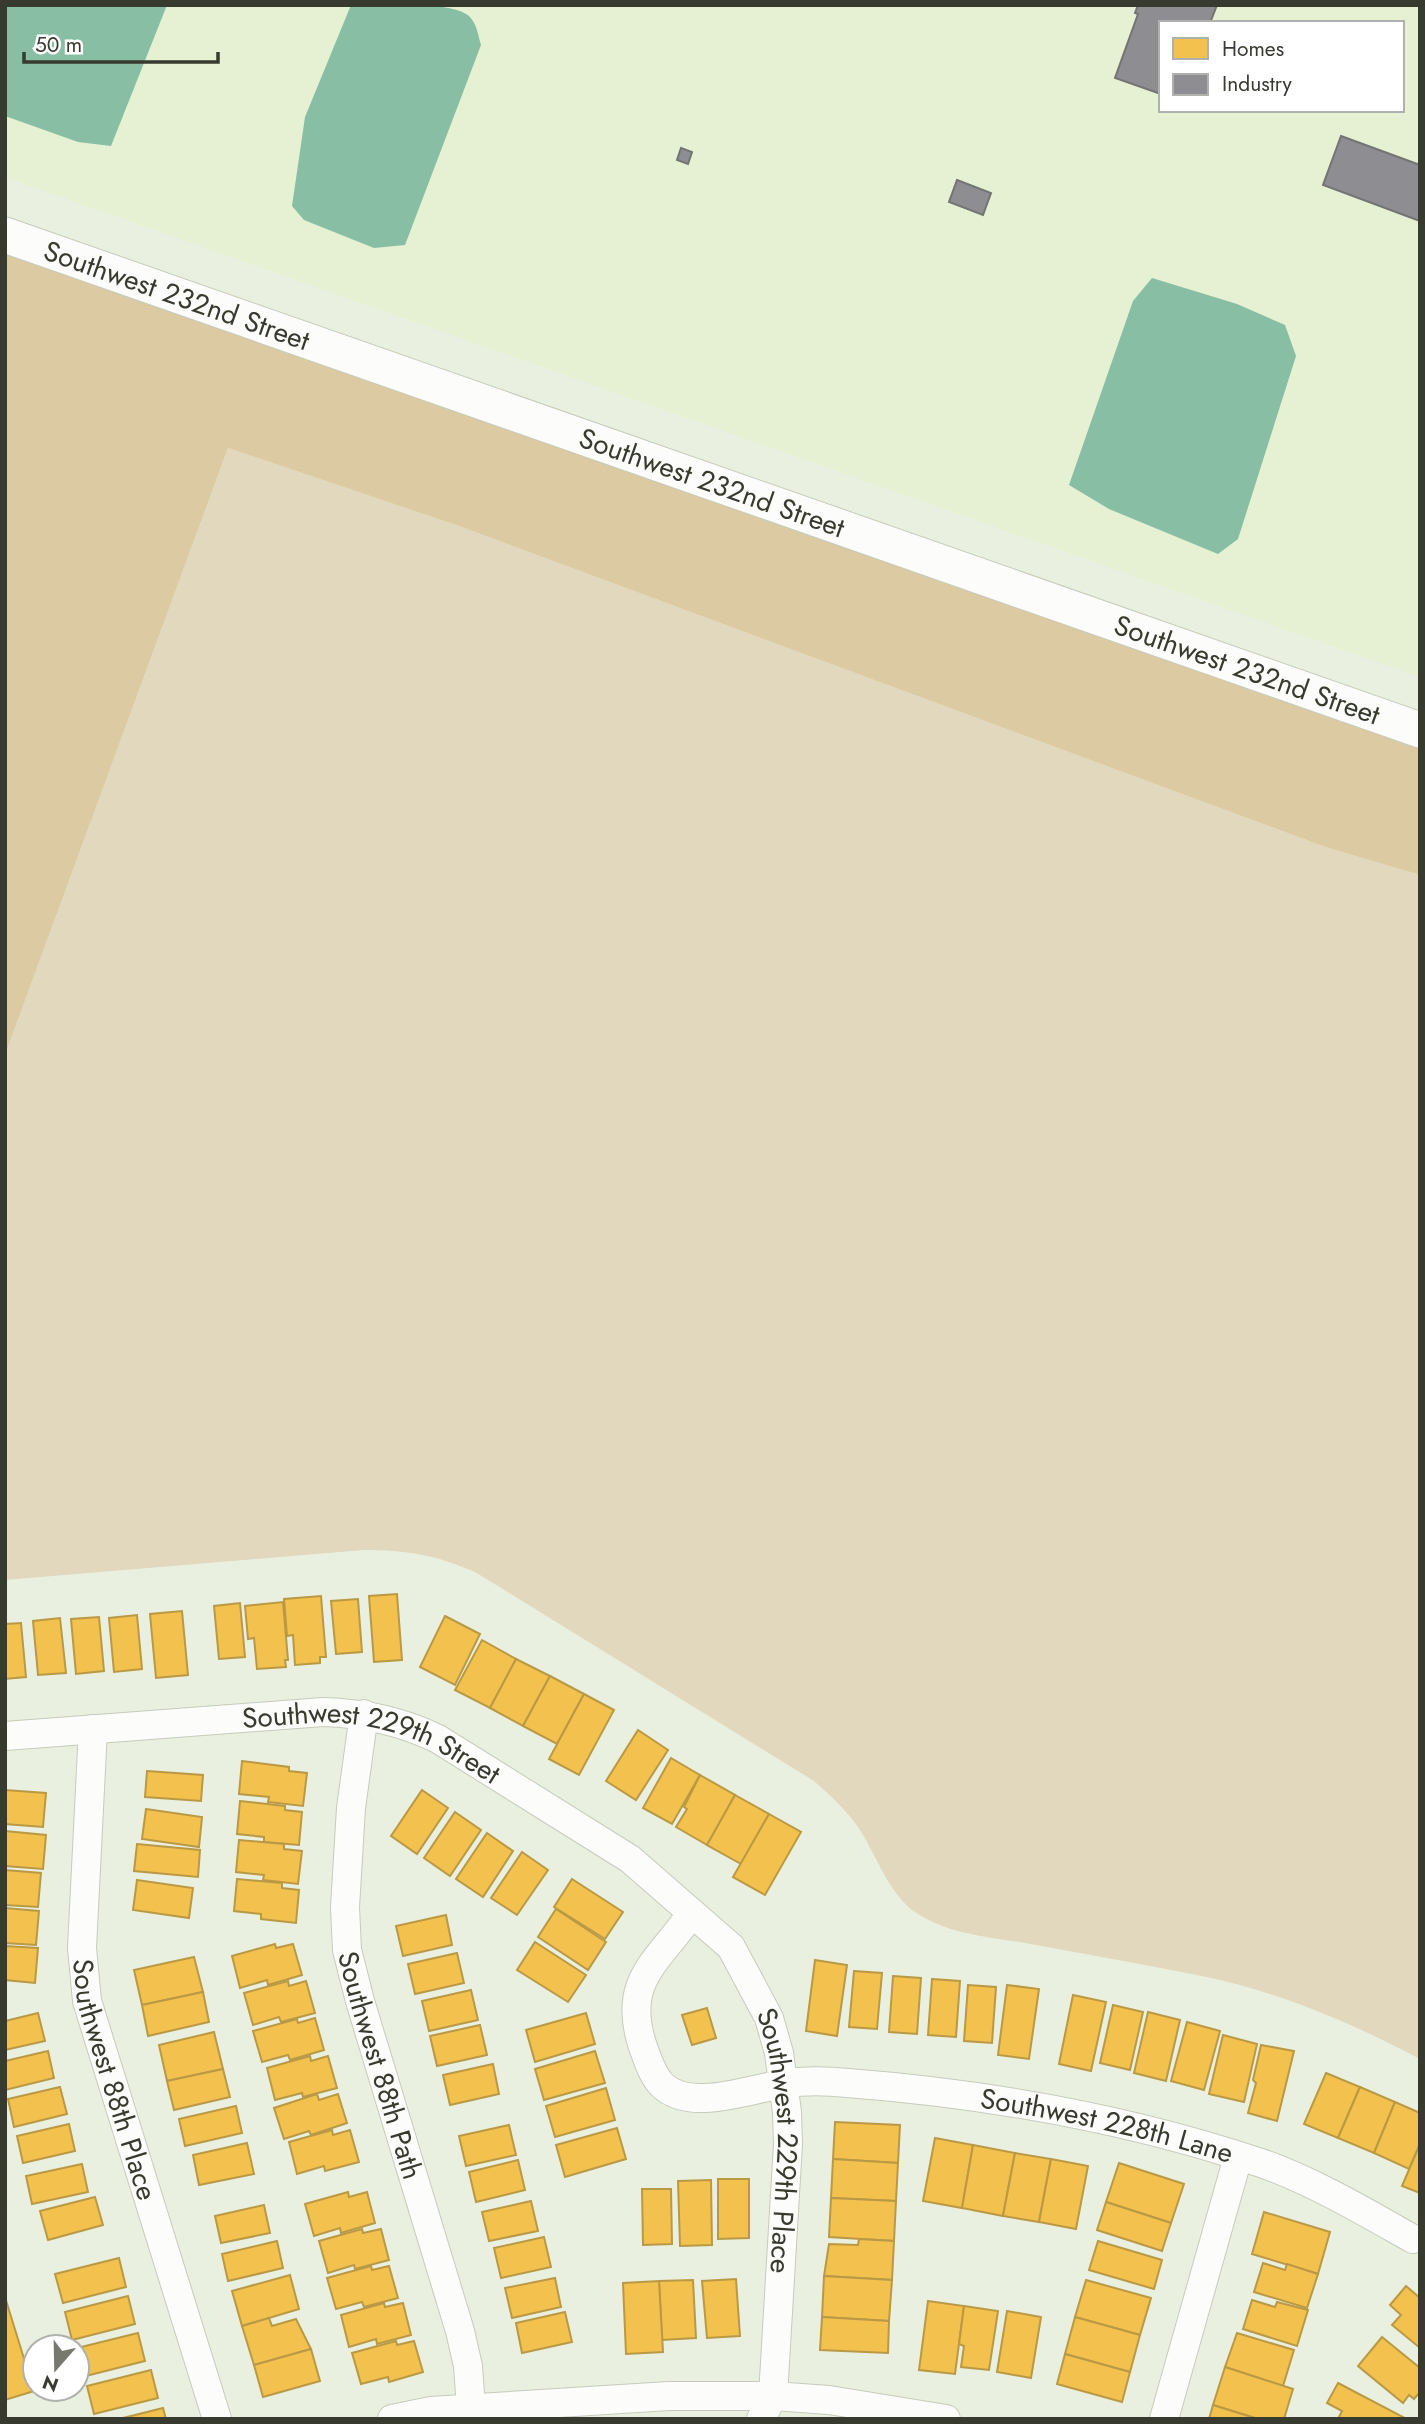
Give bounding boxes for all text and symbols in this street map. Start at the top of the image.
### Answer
scale bar [24,21,219,65]
legend [1159,21,1404,112]
text: 50 m [35,30,82,60]
text: Homes [1222,34,1284,64]
text: Industry [1222,69,1293,99]
street label: Southwest 232nd Street [38,230,316,361]
street label: Southwest 232nd Street [573,417,851,548]
street label: Southwest 232nd Street [1109,604,1386,735]
street label: Southwest 229th Street [240,1691,509,1794]
street label: Southwest 88th Path [328,1947,433,2184]
street label: Southwest 88th Place [63,1957,168,2205]
street label: Southwest 229th Place [746,2000,809,2275]
street label: Southwest 228th Lane [978,2077,1239,2173]
north arrow [21,2333,91,2403]
text: N [39,2368,62,2399]

